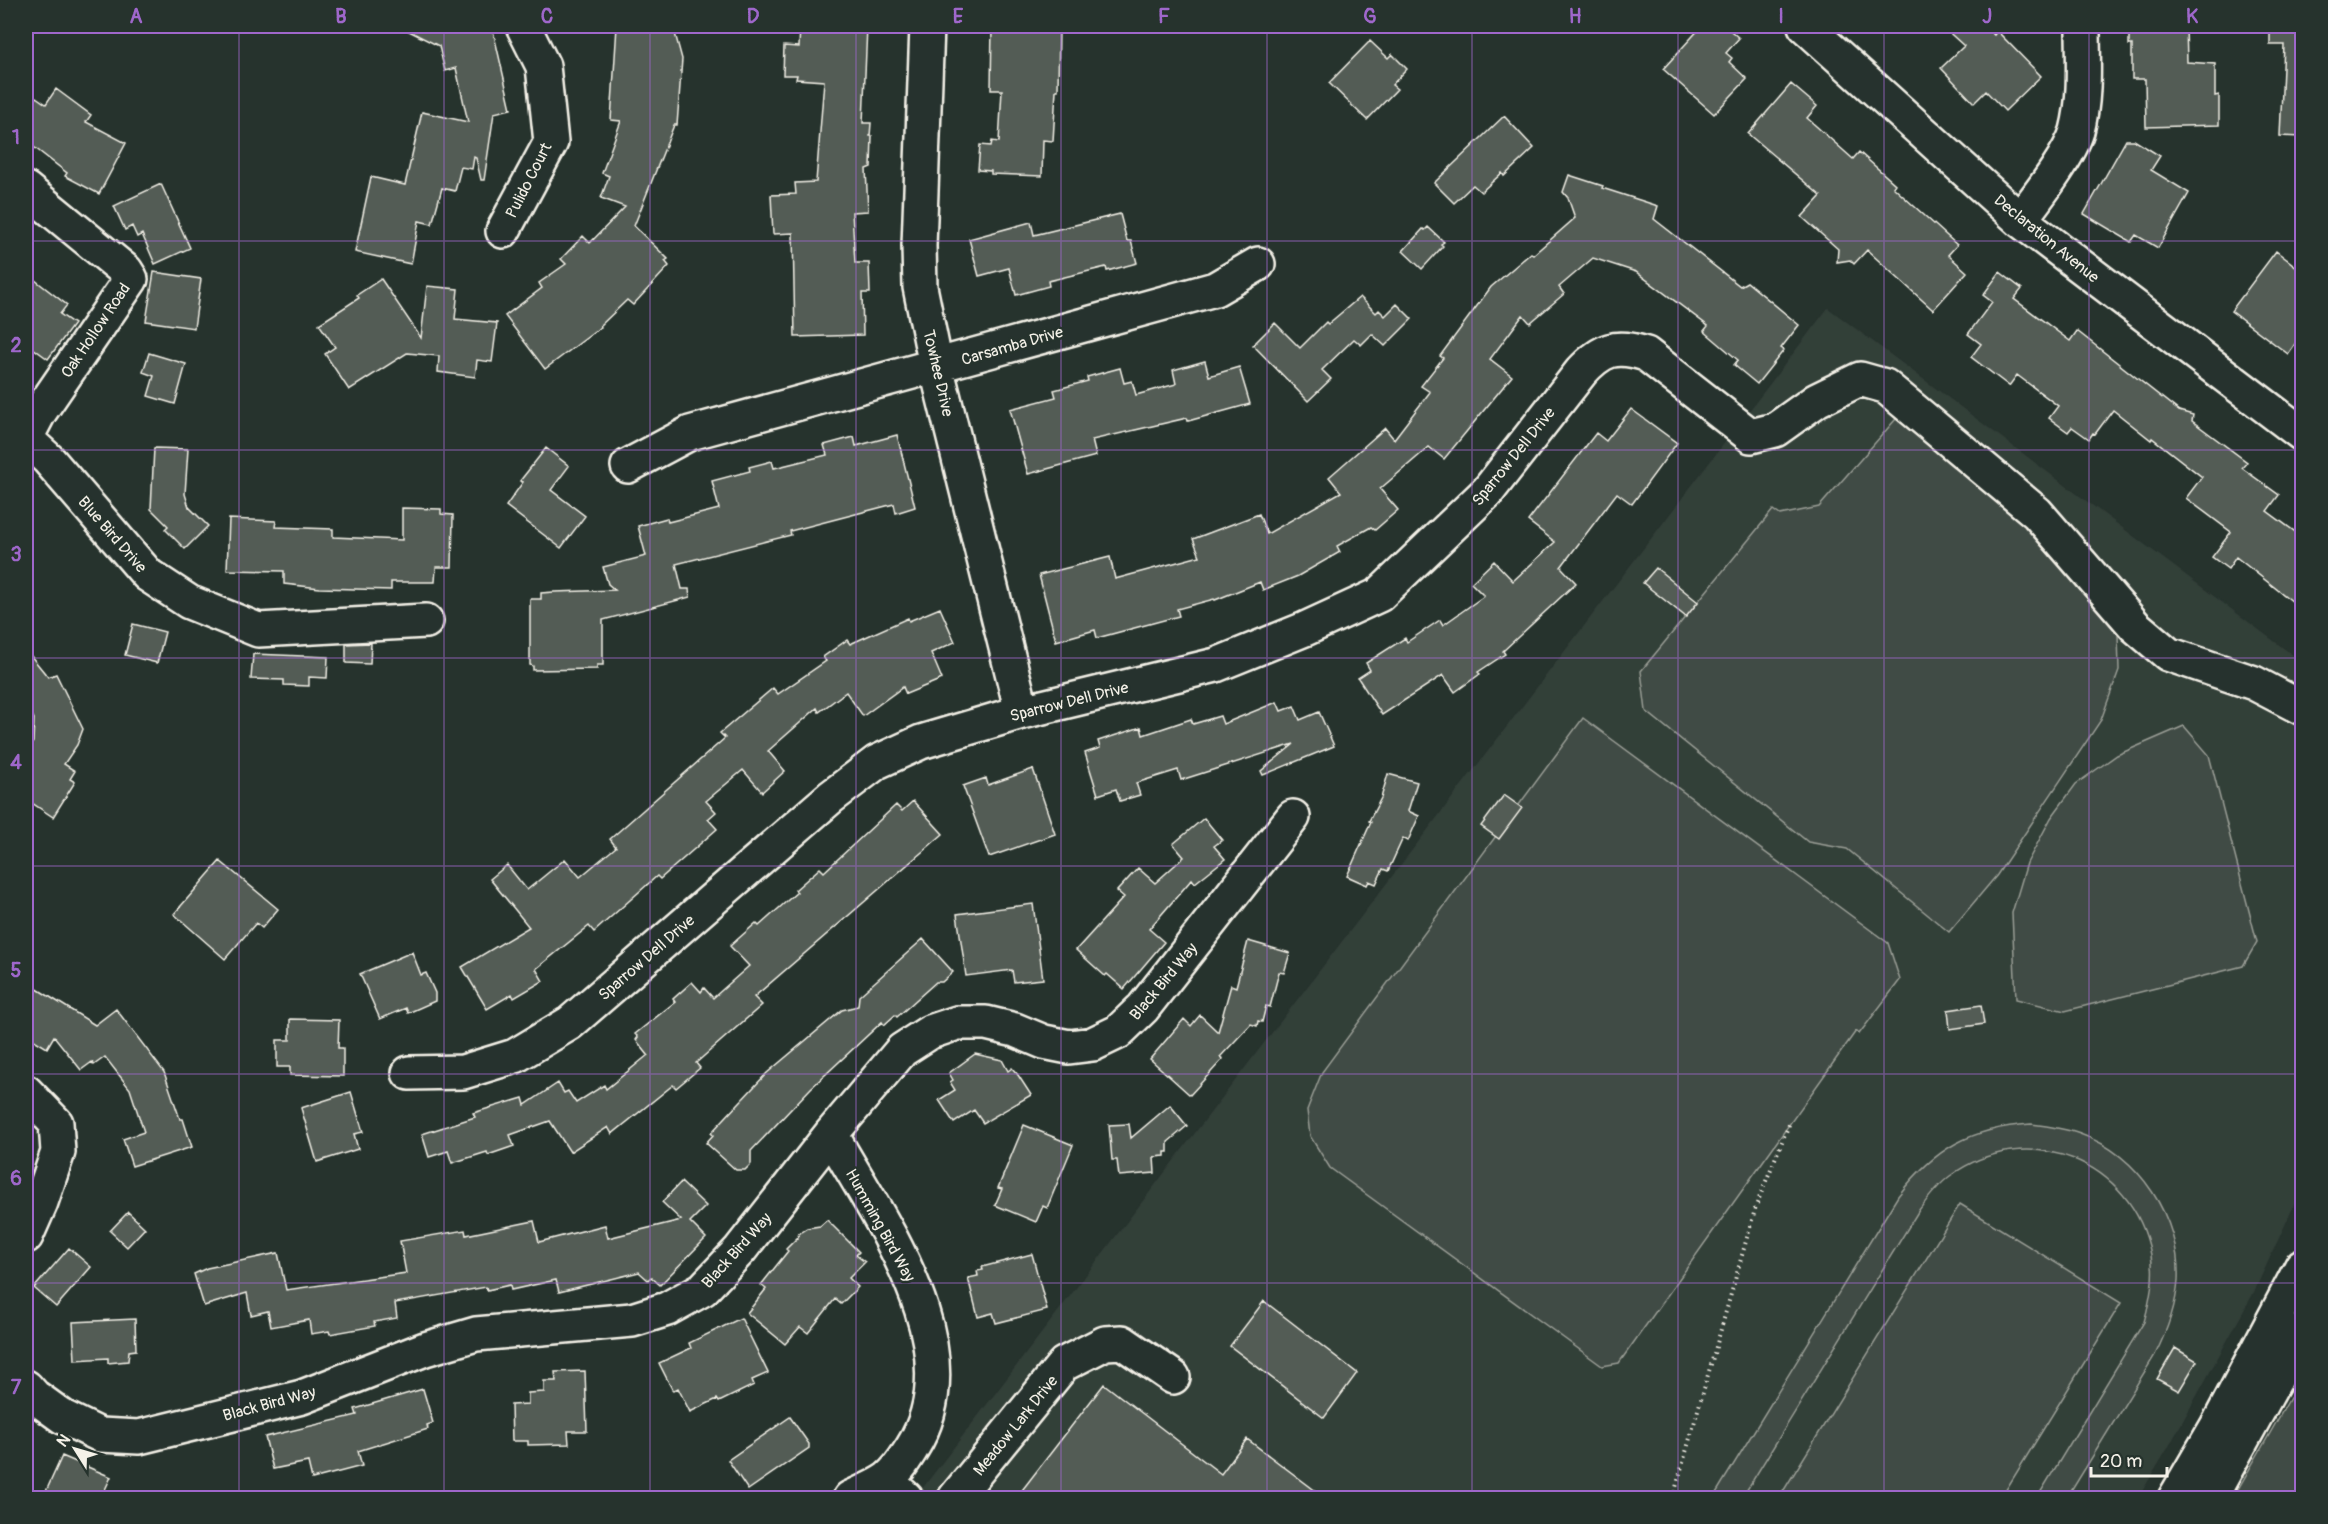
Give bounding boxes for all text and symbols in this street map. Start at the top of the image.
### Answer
text: A [130,4,143,29]
text: B [335,4,347,29]
text: C [541,4,553,29]
text: D [747,4,760,29]
text: E [953,4,964,29]
text: F [1158,4,1170,29]
text: G [1363,4,1377,29]
text: H [1569,4,1582,29]
text: I [1778,4,1784,29]
text: J [1982,4,1992,29]
text: K [2186,4,2198,29]
text: 1 [12,125,20,150]
street label: Pulido Court [501,139,557,221]
street label: Declaration Avenue [1990,190,2103,287]
street label: Oak Hollow Road [57,279,135,382]
street label: Carsamba Drive [959,322,1065,370]
street label: Towhee Drive [918,328,958,419]
text: 2 [10,333,22,358]
street label: Sparrow Dell Drive [1468,403,1560,510]
street label: Blue Bird Drive [74,492,151,577]
text: 3 [10,542,22,567]
street label: Sparrow Dell Drive [1008,678,1131,726]
text: 4 [10,750,22,775]
street label: Sparrow Dell Drive [594,910,699,1005]
street label: Black Bird Way [1126,939,1202,1025]
text: 5 [11,958,22,983]
text: 6 [10,1166,22,1191]
street label: Humming Bird Way [841,1166,919,1286]
street label: Black Bird Way [697,1209,776,1293]
street label: Meadow Lark Drive [969,1371,1062,1480]
text: 7 [11,1375,22,1400]
street label: Black Bird Way [221,1382,318,1426]
north arrow [45,1419,105,1479]
text: N [53,1430,75,1451]
scale bar [2091,1440,2168,1478]
text: 20 m [2100,1450,2142,1473]

